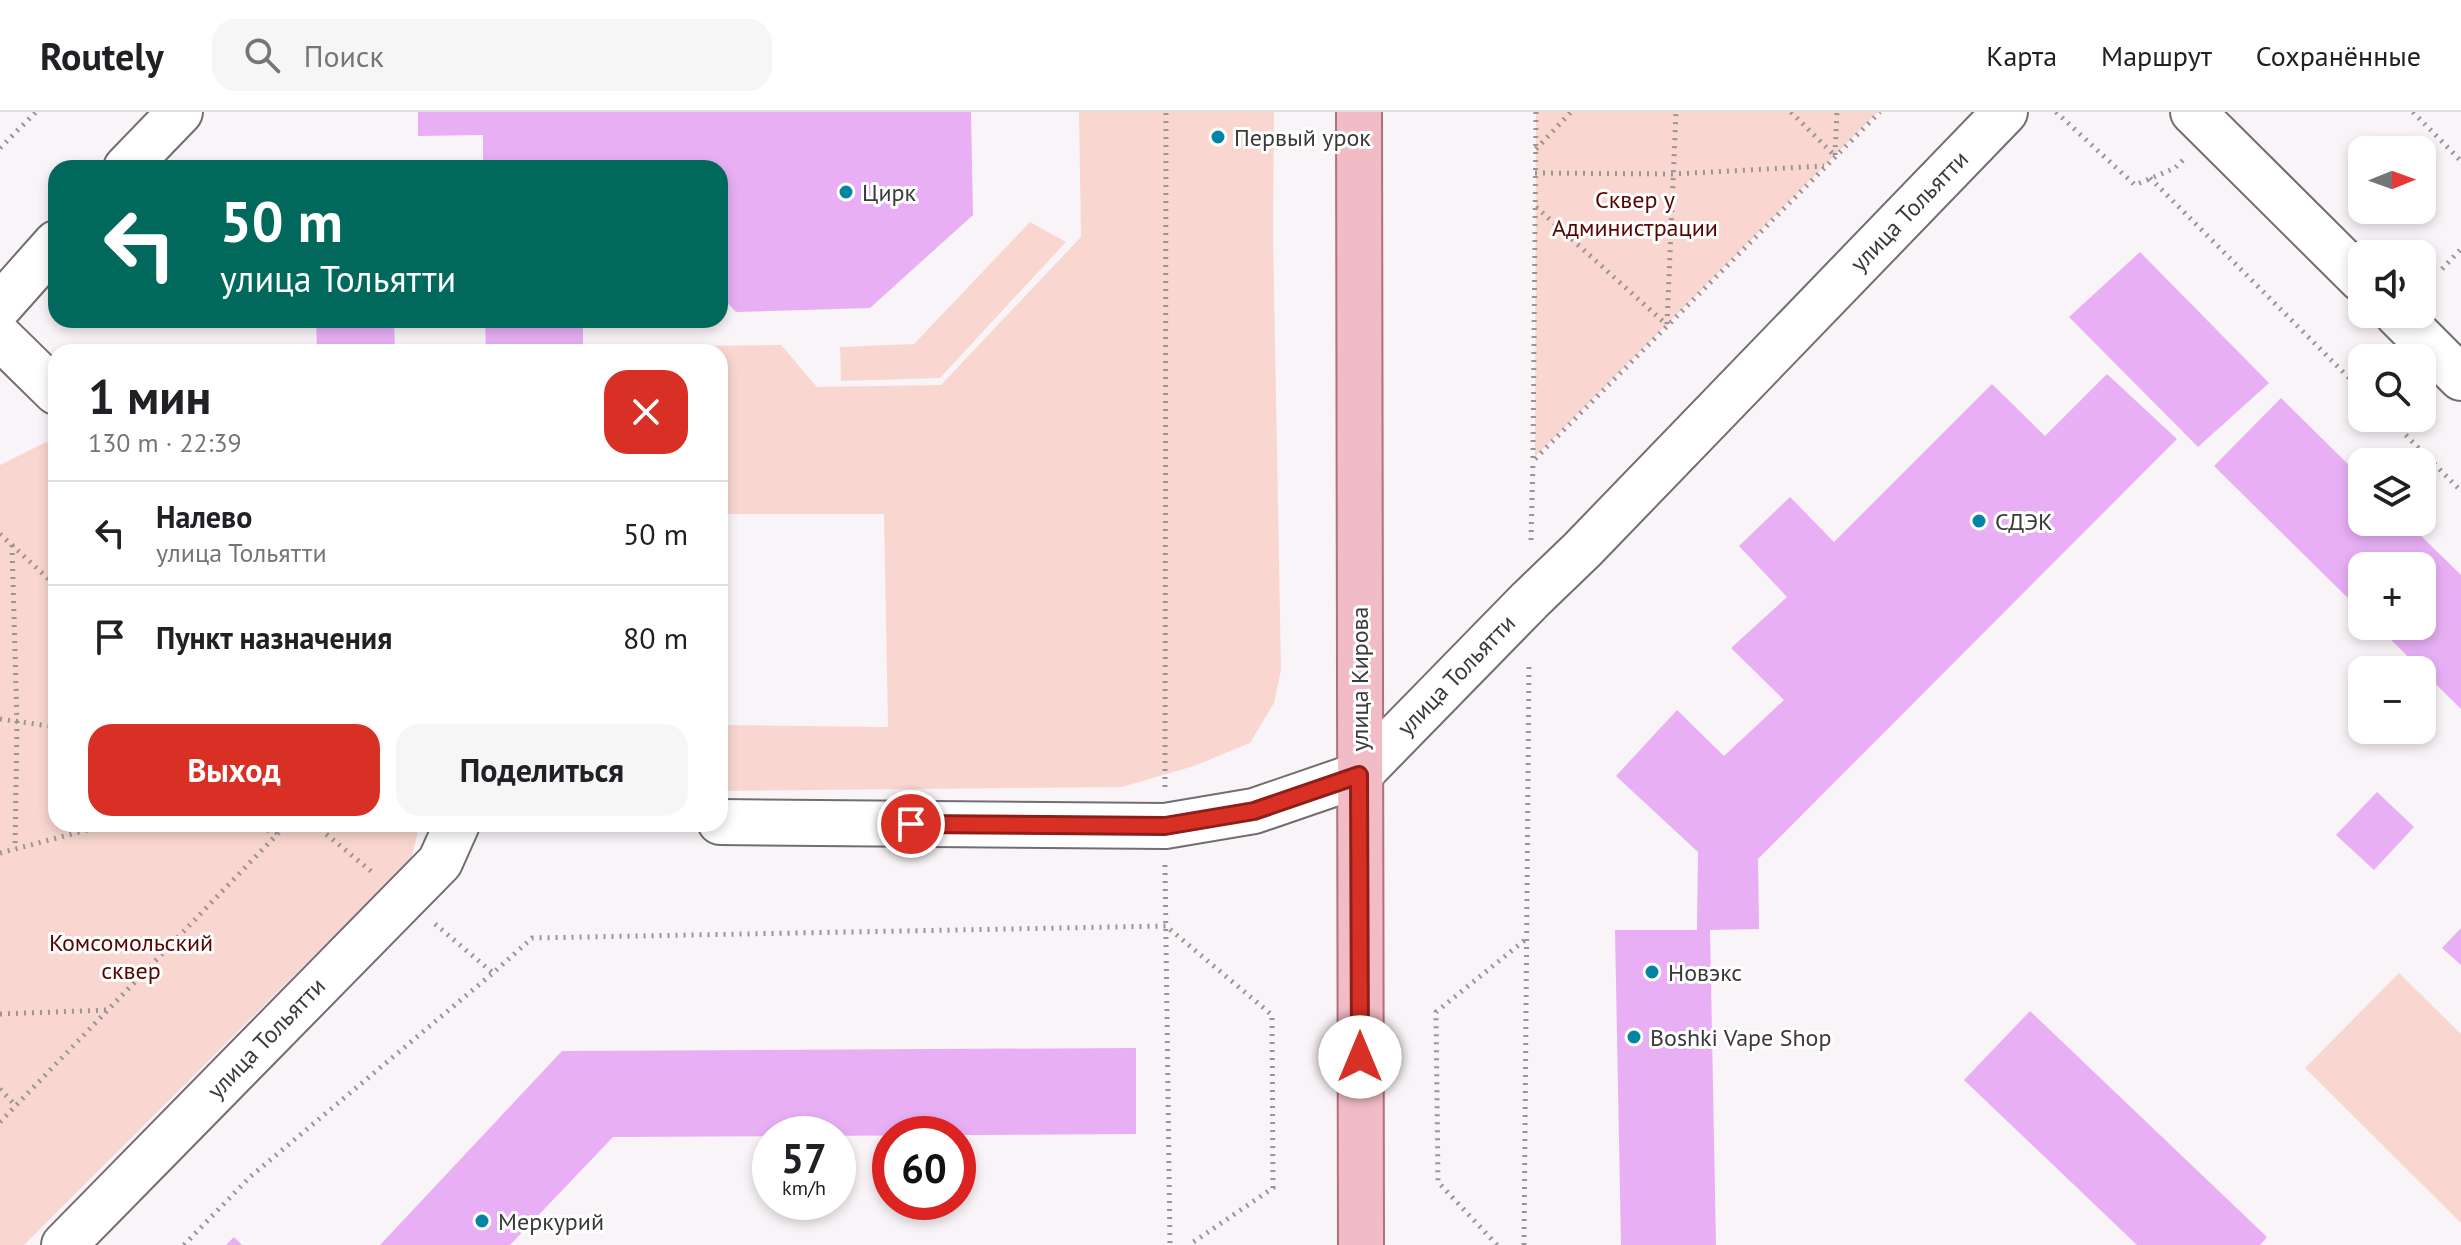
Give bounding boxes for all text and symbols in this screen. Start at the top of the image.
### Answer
search box [212,19,772,91]
text: Routely [40,31,164,80]
icon: search [240,33,284,77]
text: Поиск [304,36,384,75]
text: Карта [1986,37,2057,74]
text: Маршрут [2101,37,2212,74]
text: Сохранённые [2256,37,2421,74]
place label: Первый урок [1234,122,1371,153]
marker: Первый урок [1209,128,1227,146]
north arrow [2348,136,2436,224]
map controls [2348,136,2436,744]
street label: улица Тольятти [1843,144,1975,278]
place label: Цирк [862,177,917,208]
marker: Цирк [837,183,855,201]
park label: Сквер у Администрации [1552,184,1718,243]
text: 50 m [220,185,343,257]
icon: left [88,192,192,296]
button: sound [2348,240,2436,328]
text: улица Тольятти [220,255,456,302]
button: search [2348,344,2436,432]
text: 1 мин [88,365,211,427]
button: close [604,370,688,454]
text: 130 m · 22:39 [88,426,242,459]
button: layers [2348,448,2436,536]
text: Налево [156,497,252,536]
place label: СДЭК [1995,506,2053,537]
icon: left [88,511,132,555]
marker: СДЭК [1970,512,1988,530]
text: 50 m [623,514,688,553]
text: улица Тольятти [156,536,327,569]
button: + [2348,552,2436,640]
street label: улица Кирова [1344,607,1375,751]
street label: улица Тольятти [1390,608,1522,742]
icon: arrive [88,615,132,659]
text: Пункт назначения [156,618,392,657]
text: 80 m [623,618,688,657]
button: − [2348,656,2436,744]
button: Выход [88,724,380,816]
button: Поделиться [396,724,688,816]
pin [877,790,945,858]
icon: arrive [889,802,933,846]
park label: Комсомольский сквер [49,927,213,986]
place label: Новэкс [1668,957,1742,988]
marker: Новэкс [1643,963,1661,981]
street label: улица Тольятти [200,971,332,1105]
position arrow [1318,1015,1402,1099]
place label: Boshki Vape Shop [1650,1022,1831,1053]
marker: Boshki Vape Shop [1625,1028,1643,1046]
speed limit sign: 60 [872,1116,976,1220]
text: 57 [781,1132,827,1184]
text: km/h [782,1175,826,1201]
place label: Меркурий [498,1206,604,1237]
marker: Меркурий [473,1212,491,1230]

